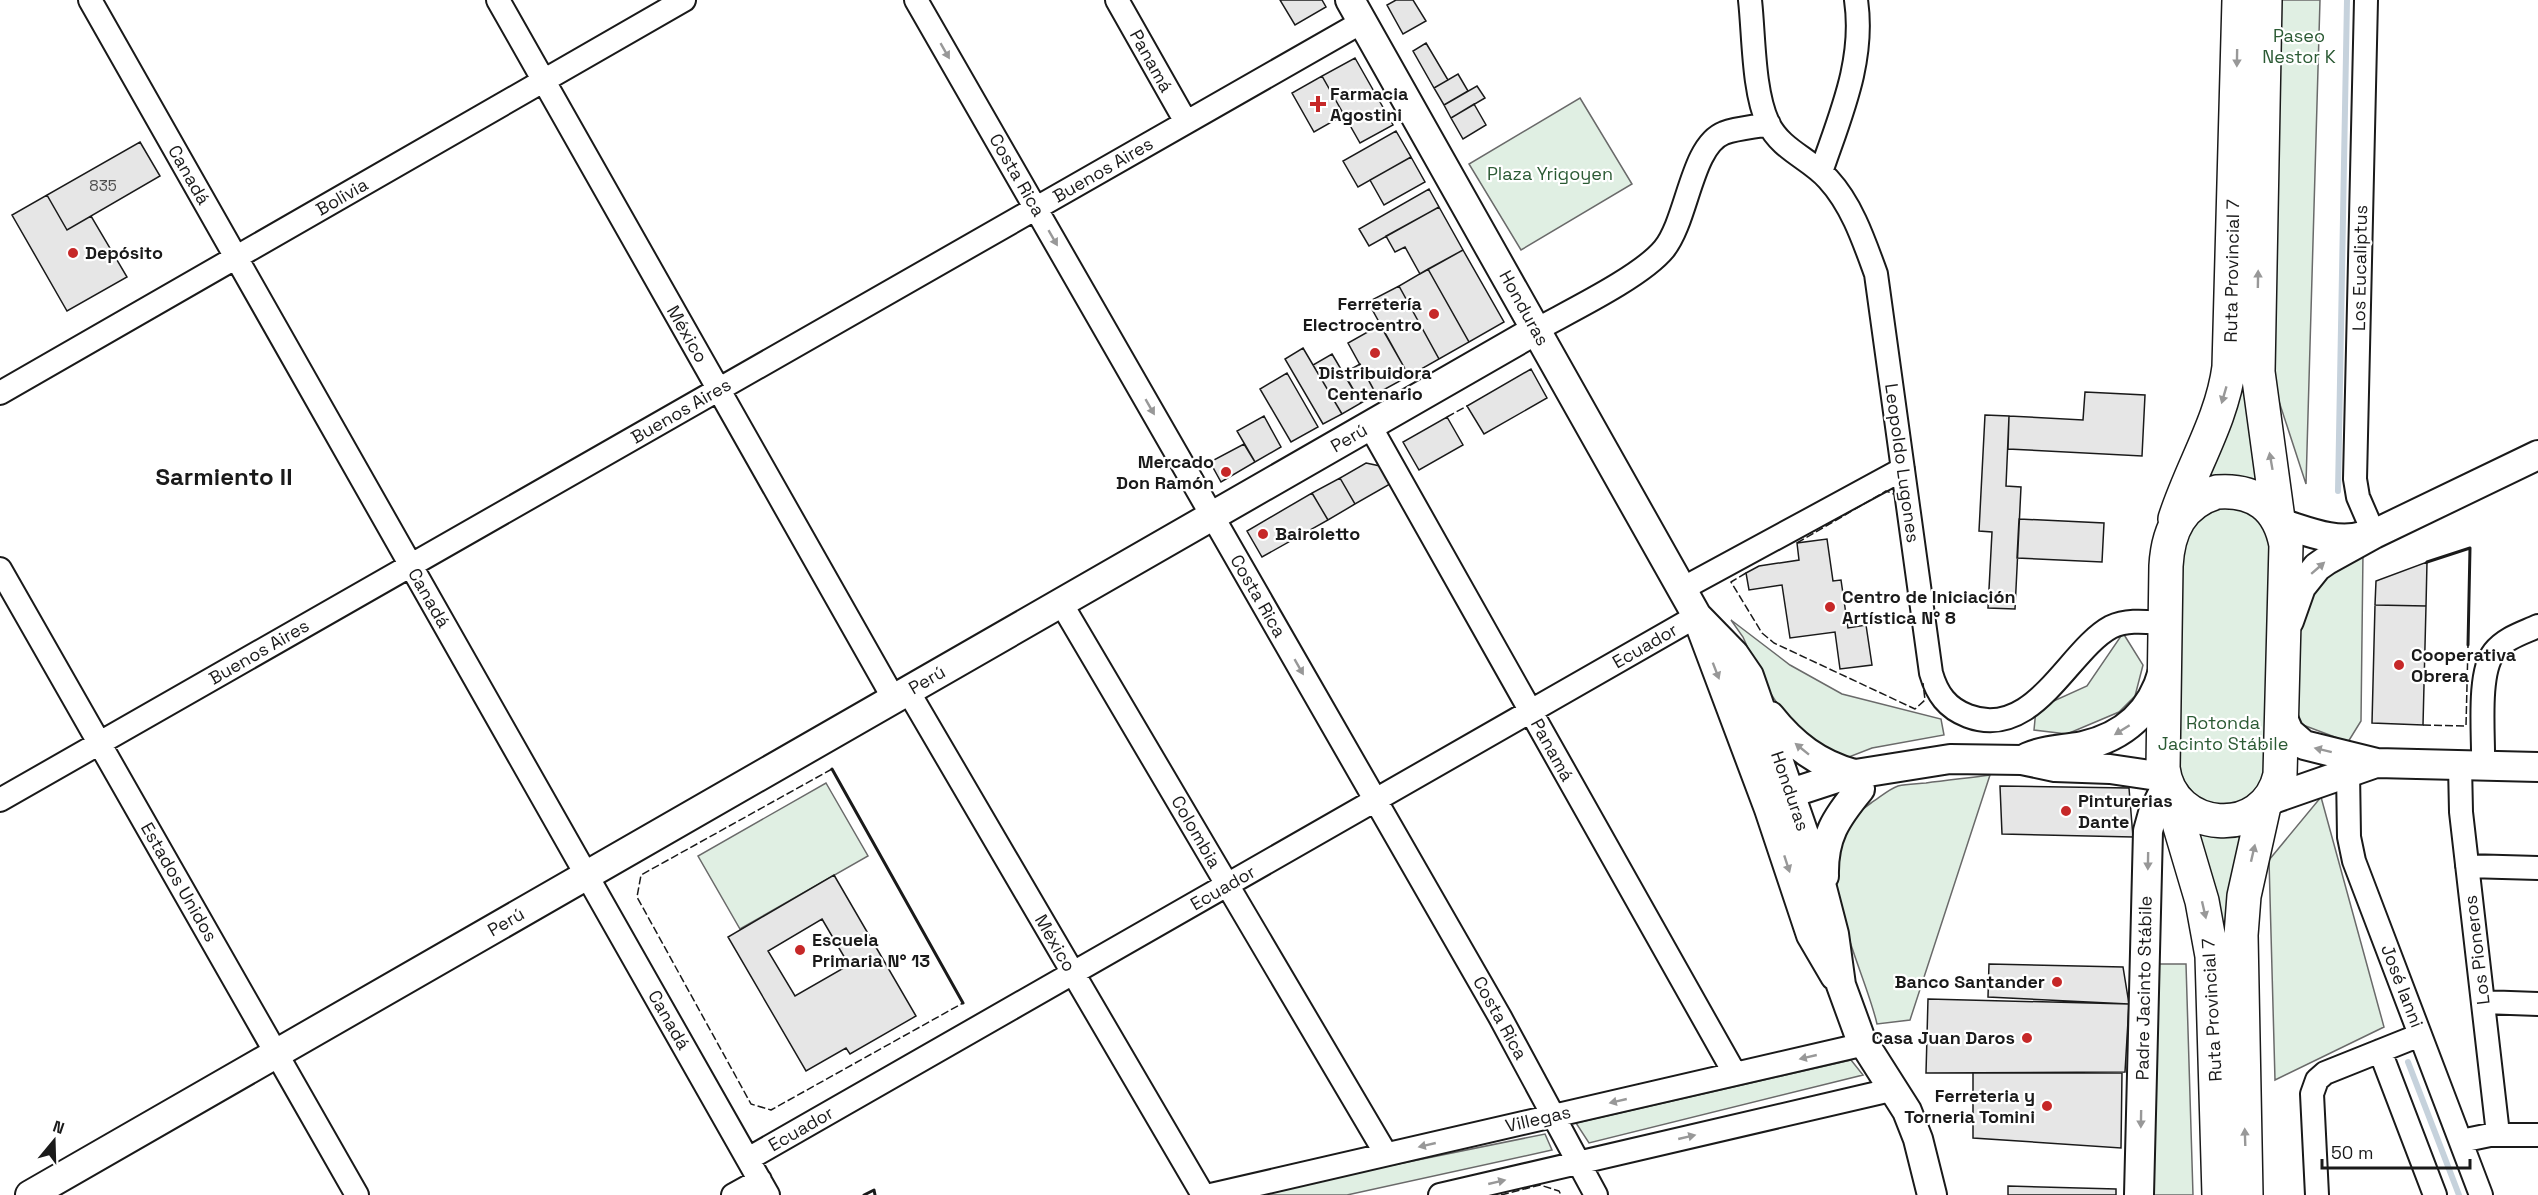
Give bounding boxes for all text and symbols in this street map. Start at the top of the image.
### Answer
park label: Paseo Nestor K [2262,24,2336,68]
street label: Panamá [1125,25,1178,96]
one-way arrow [940,43,951,59]
one-way arrow [2232,49,2242,68]
place label: Farmacia Agostini [1330,82,1409,126]
marker: Farmacia Agostini [1311,97,1325,111]
street label: Costa Rica [984,129,1050,220]
street label: Buenos Aires [1049,132,1157,208]
street label: Canadá [163,141,216,209]
park label: Plaza Yrigoyen [1487,162,1613,185]
street label: Bolivia [312,173,372,221]
house number: 835 [89,176,117,195]
street label: Ruta Provincial 7 [2219,199,2244,343]
street label: Los Eucaliptus [2347,205,2372,331]
one-way arrow [1048,230,1058,247]
place label: Depósito [85,241,163,264]
marker: Depósito [66,246,80,260]
street label: Honduras [1494,266,1555,350]
one-way arrow [2254,270,2263,289]
place label: Ferretería Electrocentro [1303,292,1423,336]
street label: México [662,301,713,367]
marker: Ferretería Electrocentro [1427,307,1441,321]
marker: Distribuidora Centenario [1368,346,1382,360]
place label: Distribuidora Centenario [1318,361,1432,405]
street label: Buenos Aires [627,373,735,449]
street label: Leopoldo Lugones [1880,382,1925,544]
one-way arrow [2218,386,2228,404]
one-way arrow [1145,399,1155,416]
street label: Perú [1326,418,1371,457]
place label: Mercado Don Ramón [1116,450,1214,494]
one-way arrow [2266,452,2275,471]
district label: Sarmiento II [155,461,293,492]
marker: Mercado Don Ramón [1219,465,1233,479]
place label: Bairoletto [1275,522,1360,545]
marker: Bairoletto [1256,527,1270,541]
street label: Costa Rica [1225,550,1291,641]
one-way arrow [2310,562,2325,575]
street label: Canadá [403,564,456,632]
place label: Centro de Iniciación Artística N° 8 [1842,585,2015,629]
marker: Centro de Iniciación Artística N° 8 [1823,600,1837,614]
street label: Buenos Aires [205,614,313,690]
street label: Ecuador [1608,618,1682,673]
place label: Cooperativa Obrera [2411,643,2517,687]
marker: Cooperativa Obrera [2392,658,2406,672]
one-way arrow [1294,659,1304,676]
street label: Perú [904,660,949,699]
one-way arrow [1712,662,1721,680]
park label: Rotonda Jacinto Stábile [2158,711,2288,755]
street label: Panamá [1526,714,1579,785]
one-way arrow [2114,724,2130,735]
one-way arrow [1795,743,1810,756]
one-way arrow [2314,744,2332,754]
street label: Honduras [1766,748,1815,834]
place label: Pinturerias Dante [2078,789,2173,833]
street label: Colombia [1166,791,1226,872]
marker: Pinturerias Dante [2059,804,2073,818]
street label: Estados Unidos [136,818,223,946]
one-way arrow [2248,843,2258,862]
one-way arrow [2143,851,2152,870]
one-way arrow [1783,855,1792,873]
street label: Ecuador [1186,860,1260,915]
street label: Los Pioneros [2458,894,2495,1006]
street label: Padre Jacinto Stábile [2130,895,2157,1081]
one-way arrow [2200,901,2210,919]
street label: Perú [483,902,528,941]
street label: México [1030,910,1081,976]
place label: Escuela Primaria N° 13 [812,928,930,972]
street label: Ruta Provincial 7 [2196,938,2227,1082]
street label: José Ianni [2376,941,2429,1031]
marker: Escuela Primaria N° 13 [793,943,807,957]
place label: Banco Santander [1895,970,2045,993]
street label: Costa Rica [1468,972,1533,1064]
marker: Banco Santander [2050,975,2064,989]
street label: Canadá [643,986,696,1054]
place label: Casa Juan Daros [1872,1026,2015,1049]
marker: Casa Juan Daros [2020,1031,2034,1045]
one-way arrow [1798,1053,1817,1063]
place label: Ferreteria y Torneria Tomini [1904,1084,2035,1128]
one-way arrow [1608,1097,1627,1107]
marker: Ferreteria y Torneria Tomini [2040,1099,2054,1113]
street label: Villegas [1503,1100,1573,1137]
street label: Ecuador [764,1101,838,1156]
one-way arrow [2136,1109,2146,1128]
north arrow [24,1111,84,1171]
text: N [50,1116,67,1139]
one-way arrow [2240,1127,2249,1146]
one-way arrow [1678,1132,1696,1142]
scale bar [2322,1132,2470,1170]
one-way arrow [1418,1140,1437,1150]
text: 50 m [2331,1141,2373,1164]
one-way arrow [1488,1176,1507,1186]

